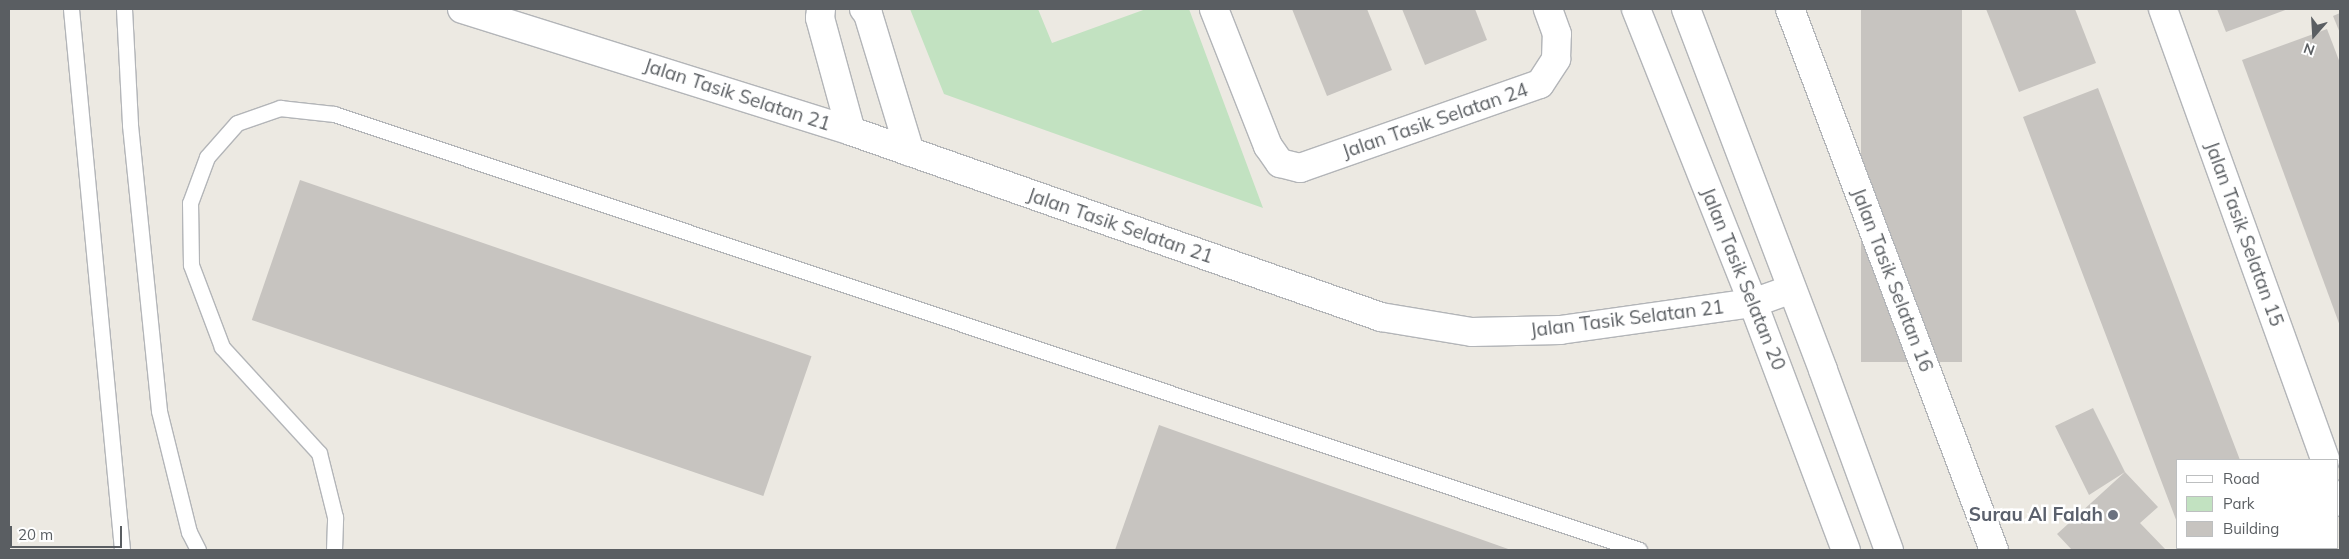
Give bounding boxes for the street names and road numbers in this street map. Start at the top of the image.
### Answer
street label: Jalan Tasik Selatan 21 [641,54,833,136]
street label: Jalan Tasik Selatan 24 [1339,79,1531,163]
street label: Jalan Tasik Selatan 15 [2200,139,2288,329]
street label: Jalan Tasik Selatan 21 [1024,184,1216,268]
street label: Jalan Tasik Selatan 20 [1696,184,1790,374]
street label: Jalan Tasik Selatan 16 [1846,185,1938,375]
street label: Jalan Tasik Selatan 21 [1529,296,1725,342]

